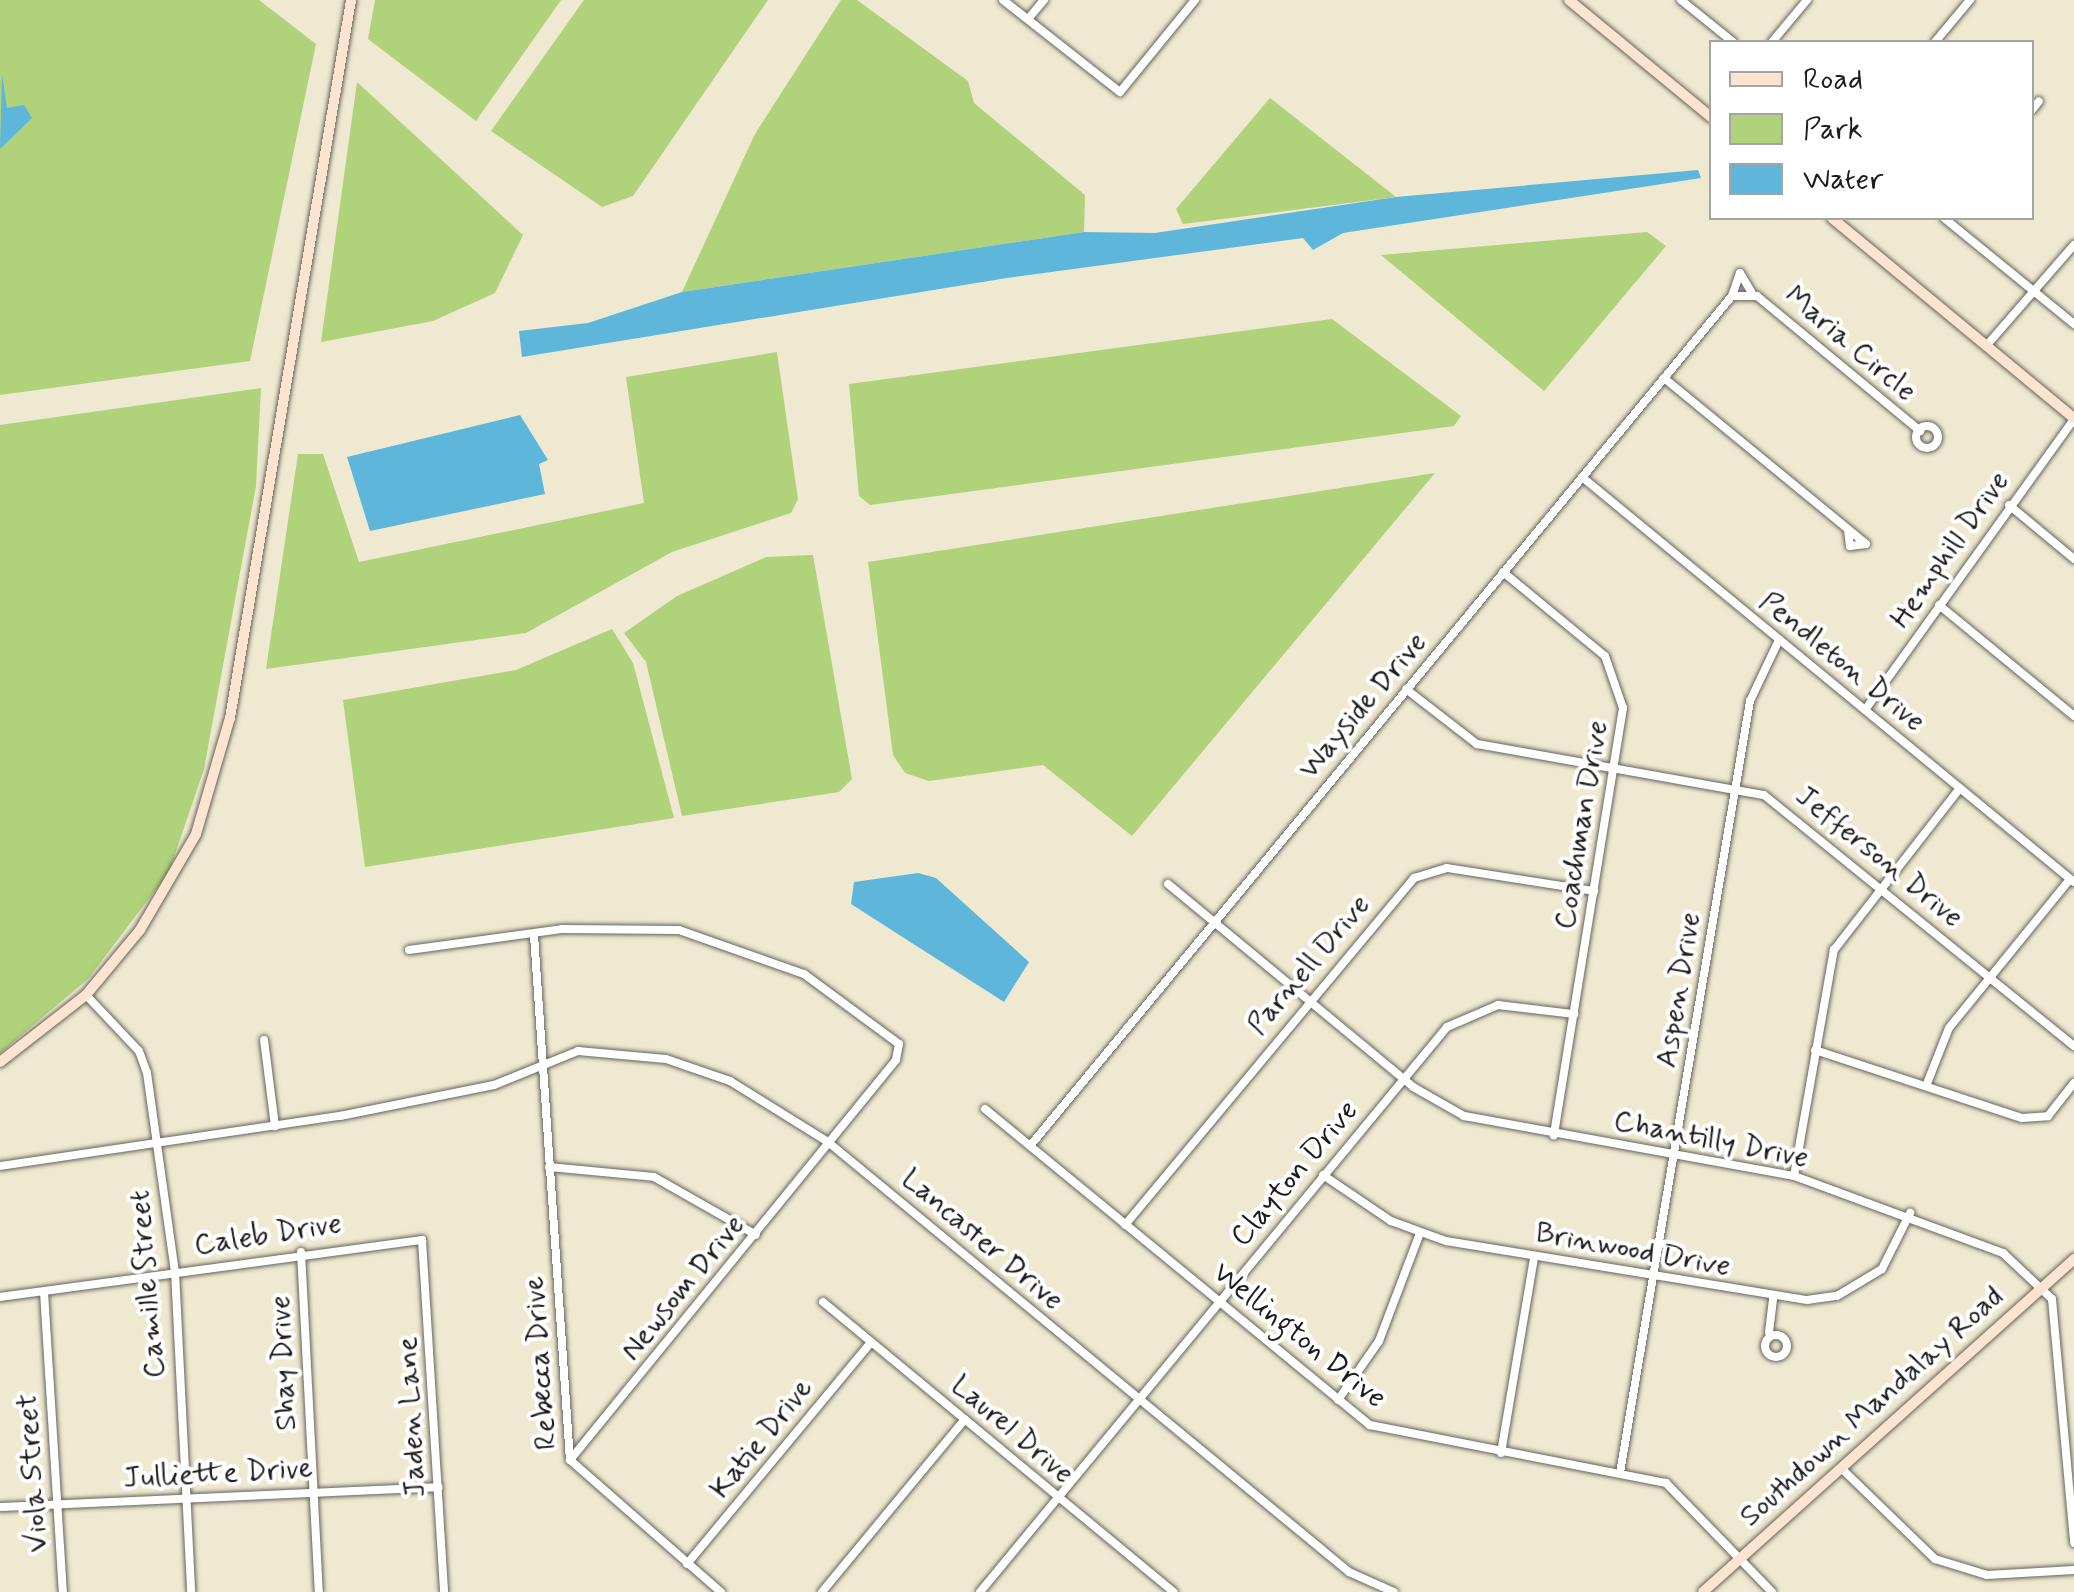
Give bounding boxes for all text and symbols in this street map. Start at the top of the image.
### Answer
legend [1709,40,2034,220]
text: Road [1803,60,1863,99]
text: Park [1803,110,1863,149]
text: Water [1803,160,1883,199]
street label: Maria Circle [1777,278,1923,410]
street label: Hemphill Drive [1883,465,2017,635]
street label: Pendleton Drive [1752,584,1932,740]
street label: Wayside Drive [1292,626,1434,786]
street label: Coachman Drive [1548,719,1616,931]
street label: Jefferson Drive [1788,778,1970,936]
street label: Parnell Drive [1241,888,1377,1042]
street label: Aspen Drive [1649,910,1709,1070]
street label: Clayton Drive [1224,1095,1366,1253]
street label: Chantilly Drive [1611,1103,1811,1177]
street label: Lancaster Drive [894,1162,1070,1318]
street label: Camille Street [122,1186,174,1382]
street label: Caleb Drive [192,1206,344,1264]
street label: Newsom Drive [614,1208,752,1368]
street label: Brinwood Drive [1534,1215,1732,1285]
street label: Wellington Drive [1206,1256,1392,1416]
street label: Rebecca Drive [517,1275,565,1451]
street label: Southdown Mandalay Road [1733,1280,2011,1534]
street label: Shay Drive [262,1294,306,1432]
street label: Jaden Lane [390,1337,434,1497]
street label: Laurel Drive [943,1368,1081,1492]
street label: Katie Drive [703,1372,821,1506]
street label: Viola Street [10,1393,56,1553]
street label: Julliette Drive [123,1451,313,1497]

